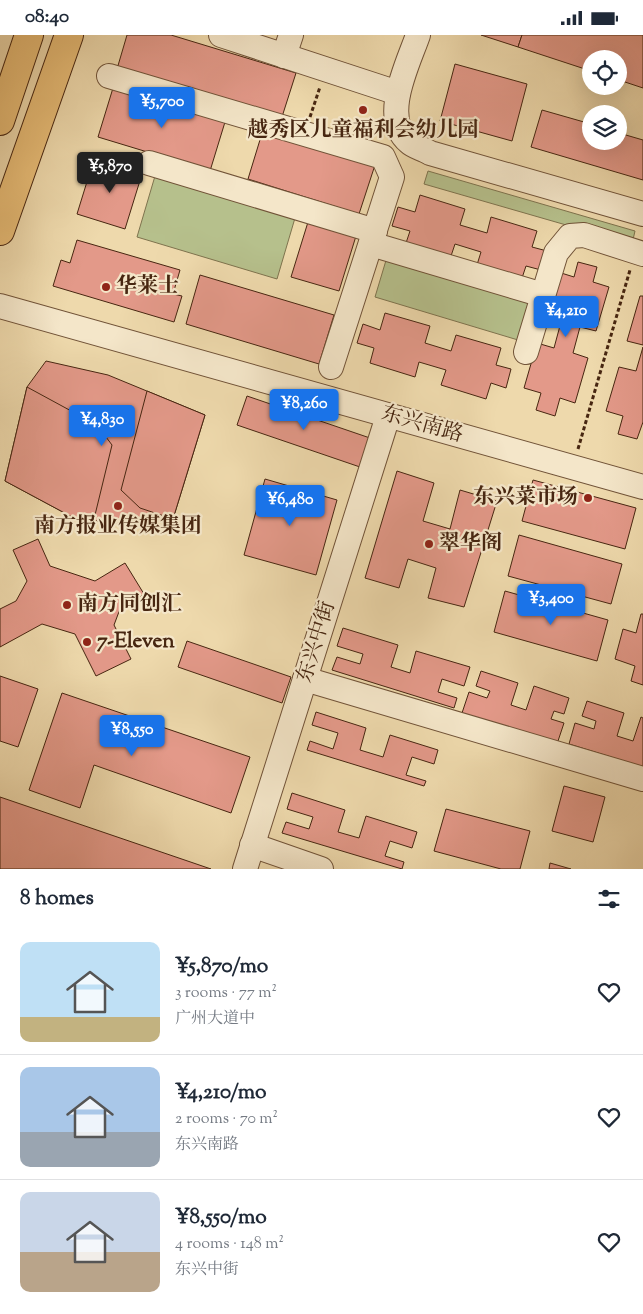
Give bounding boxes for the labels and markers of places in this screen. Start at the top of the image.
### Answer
pin: ¥5,700 [121,87,203,129]
marker: 越秀区儿童福利会幼儿园 [357,104,369,116]
place label: 越秀区儿童福利会幼儿园 [248,116,479,146]
pin: ¥5,870 [69,151,151,194]
place label: 华莱士 [116,272,179,302]
marker: 华莱士 [100,281,112,293]
pin: ¥4,210 [525,295,607,338]
pin: ¥8,260 [263,389,345,431]
pin: ¥4,830 [61,405,143,447]
place label: 东兴菜市场 [473,483,578,513]
pin: ¥6,480 [249,485,331,527]
marker: 东兴菜市场 [582,492,594,504]
marker: 南方报业传媒集团 [112,500,124,512]
place label: 南方报业传媒集团 [34,512,202,542]
place label: 翠华阁 [439,529,502,559]
marker: 翠华阁 [423,538,435,550]
pin: ¥3,400 [510,583,592,626]
place label: 南方同创汇 [77,590,182,620]
marker: 南方同创汇 [61,599,73,611]
place label: 7-Eleven [97,627,175,657]
marker: 7-Eleven [81,636,93,648]
pin: ¥8,550 [91,715,173,757]

